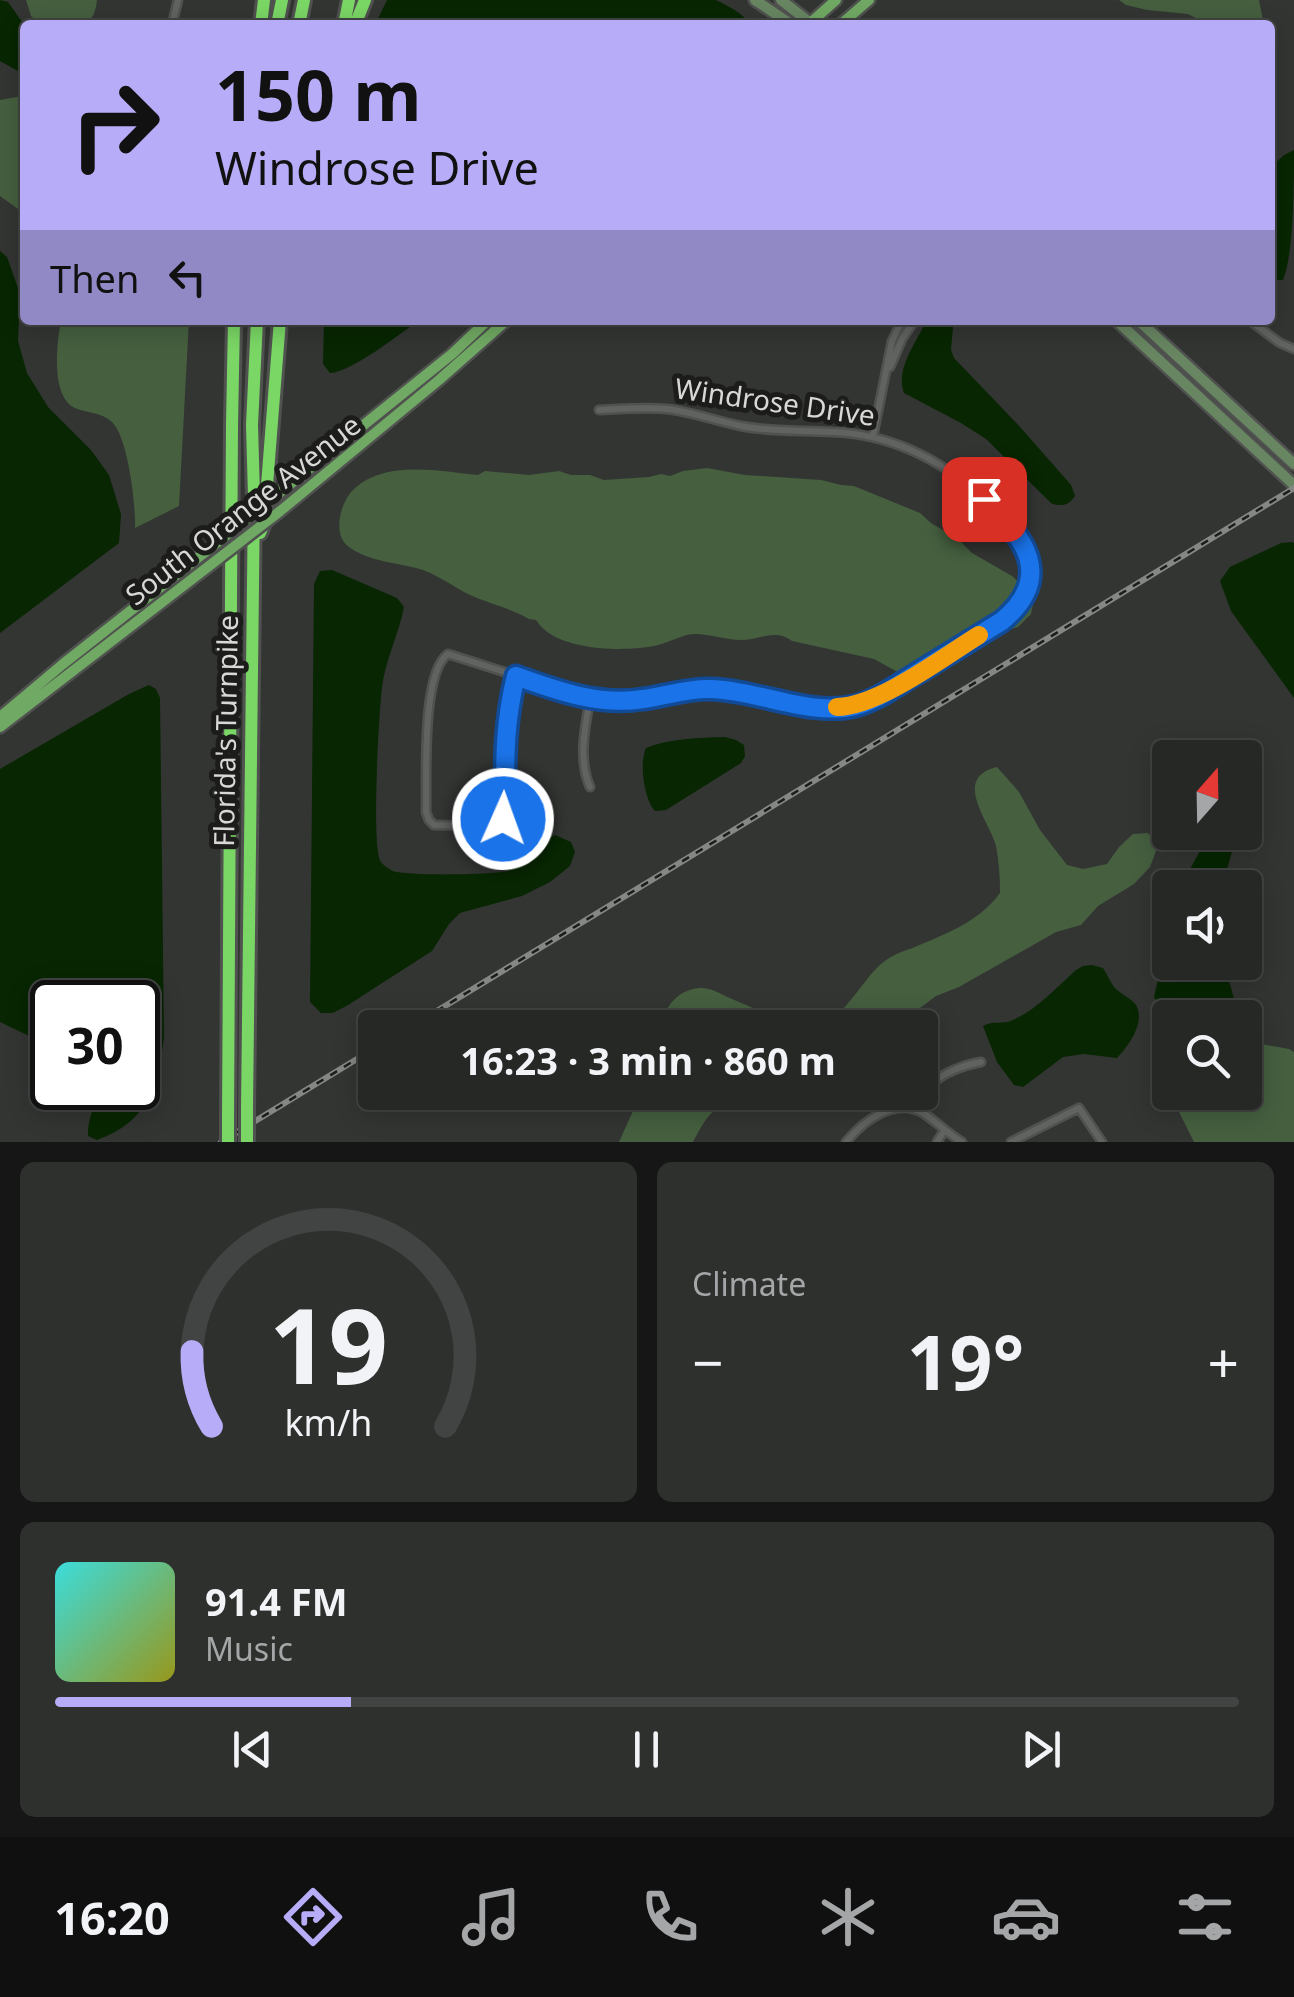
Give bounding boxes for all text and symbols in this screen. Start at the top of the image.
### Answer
text: 150 m [215,46,422,142]
icon: right [50,60,180,190]
text: Windrose Drive [215,137,539,198]
icon: left [160,250,215,305]
text: Then [50,252,140,304]
street label: Windrose Drive [673,368,878,434]
street label: South Orange Avenue [117,405,368,613]
pin [942,457,1027,542]
icon: arrive [957,472,1012,527]
street label: Florida's Turnpike [204,615,246,847]
north arrow [1152,740,1262,850]
map controls [1152,740,1262,1110]
position arrow [451,767,555,871]
button: sound [1152,870,1262,980]
speed limit sign: 30 [30,980,160,1110]
button: search [1152,1000,1262,1110]
text: 16:23 · 3 min · 860 m [460,1034,836,1086]
text: Climate [692,1262,806,1305]
text: 19 [269,1273,388,1414]
text: 19° [907,1310,1024,1412]
text: − [692,1324,723,1399]
text: + [1208,1324,1239,1399]
text: km/h [285,1398,372,1446]
text: 91.4 FM [205,1575,347,1627]
text: Music [205,1627,293,1670]
icon: previous [225,1722,280,1777]
icon: pause [619,1722,674,1777]
icon: next [1014,1722,1069,1777]
icon: directions [278,1882,348,1952]
icon: music [456,1882,526,1952]
icon: phone [635,1882,705,1952]
icon: climate [813,1882,883,1952]
icon: car [991,1882,1061,1952]
icon: filters [1170,1882,1240,1952]
text: 16:20 [54,1887,170,1948]

